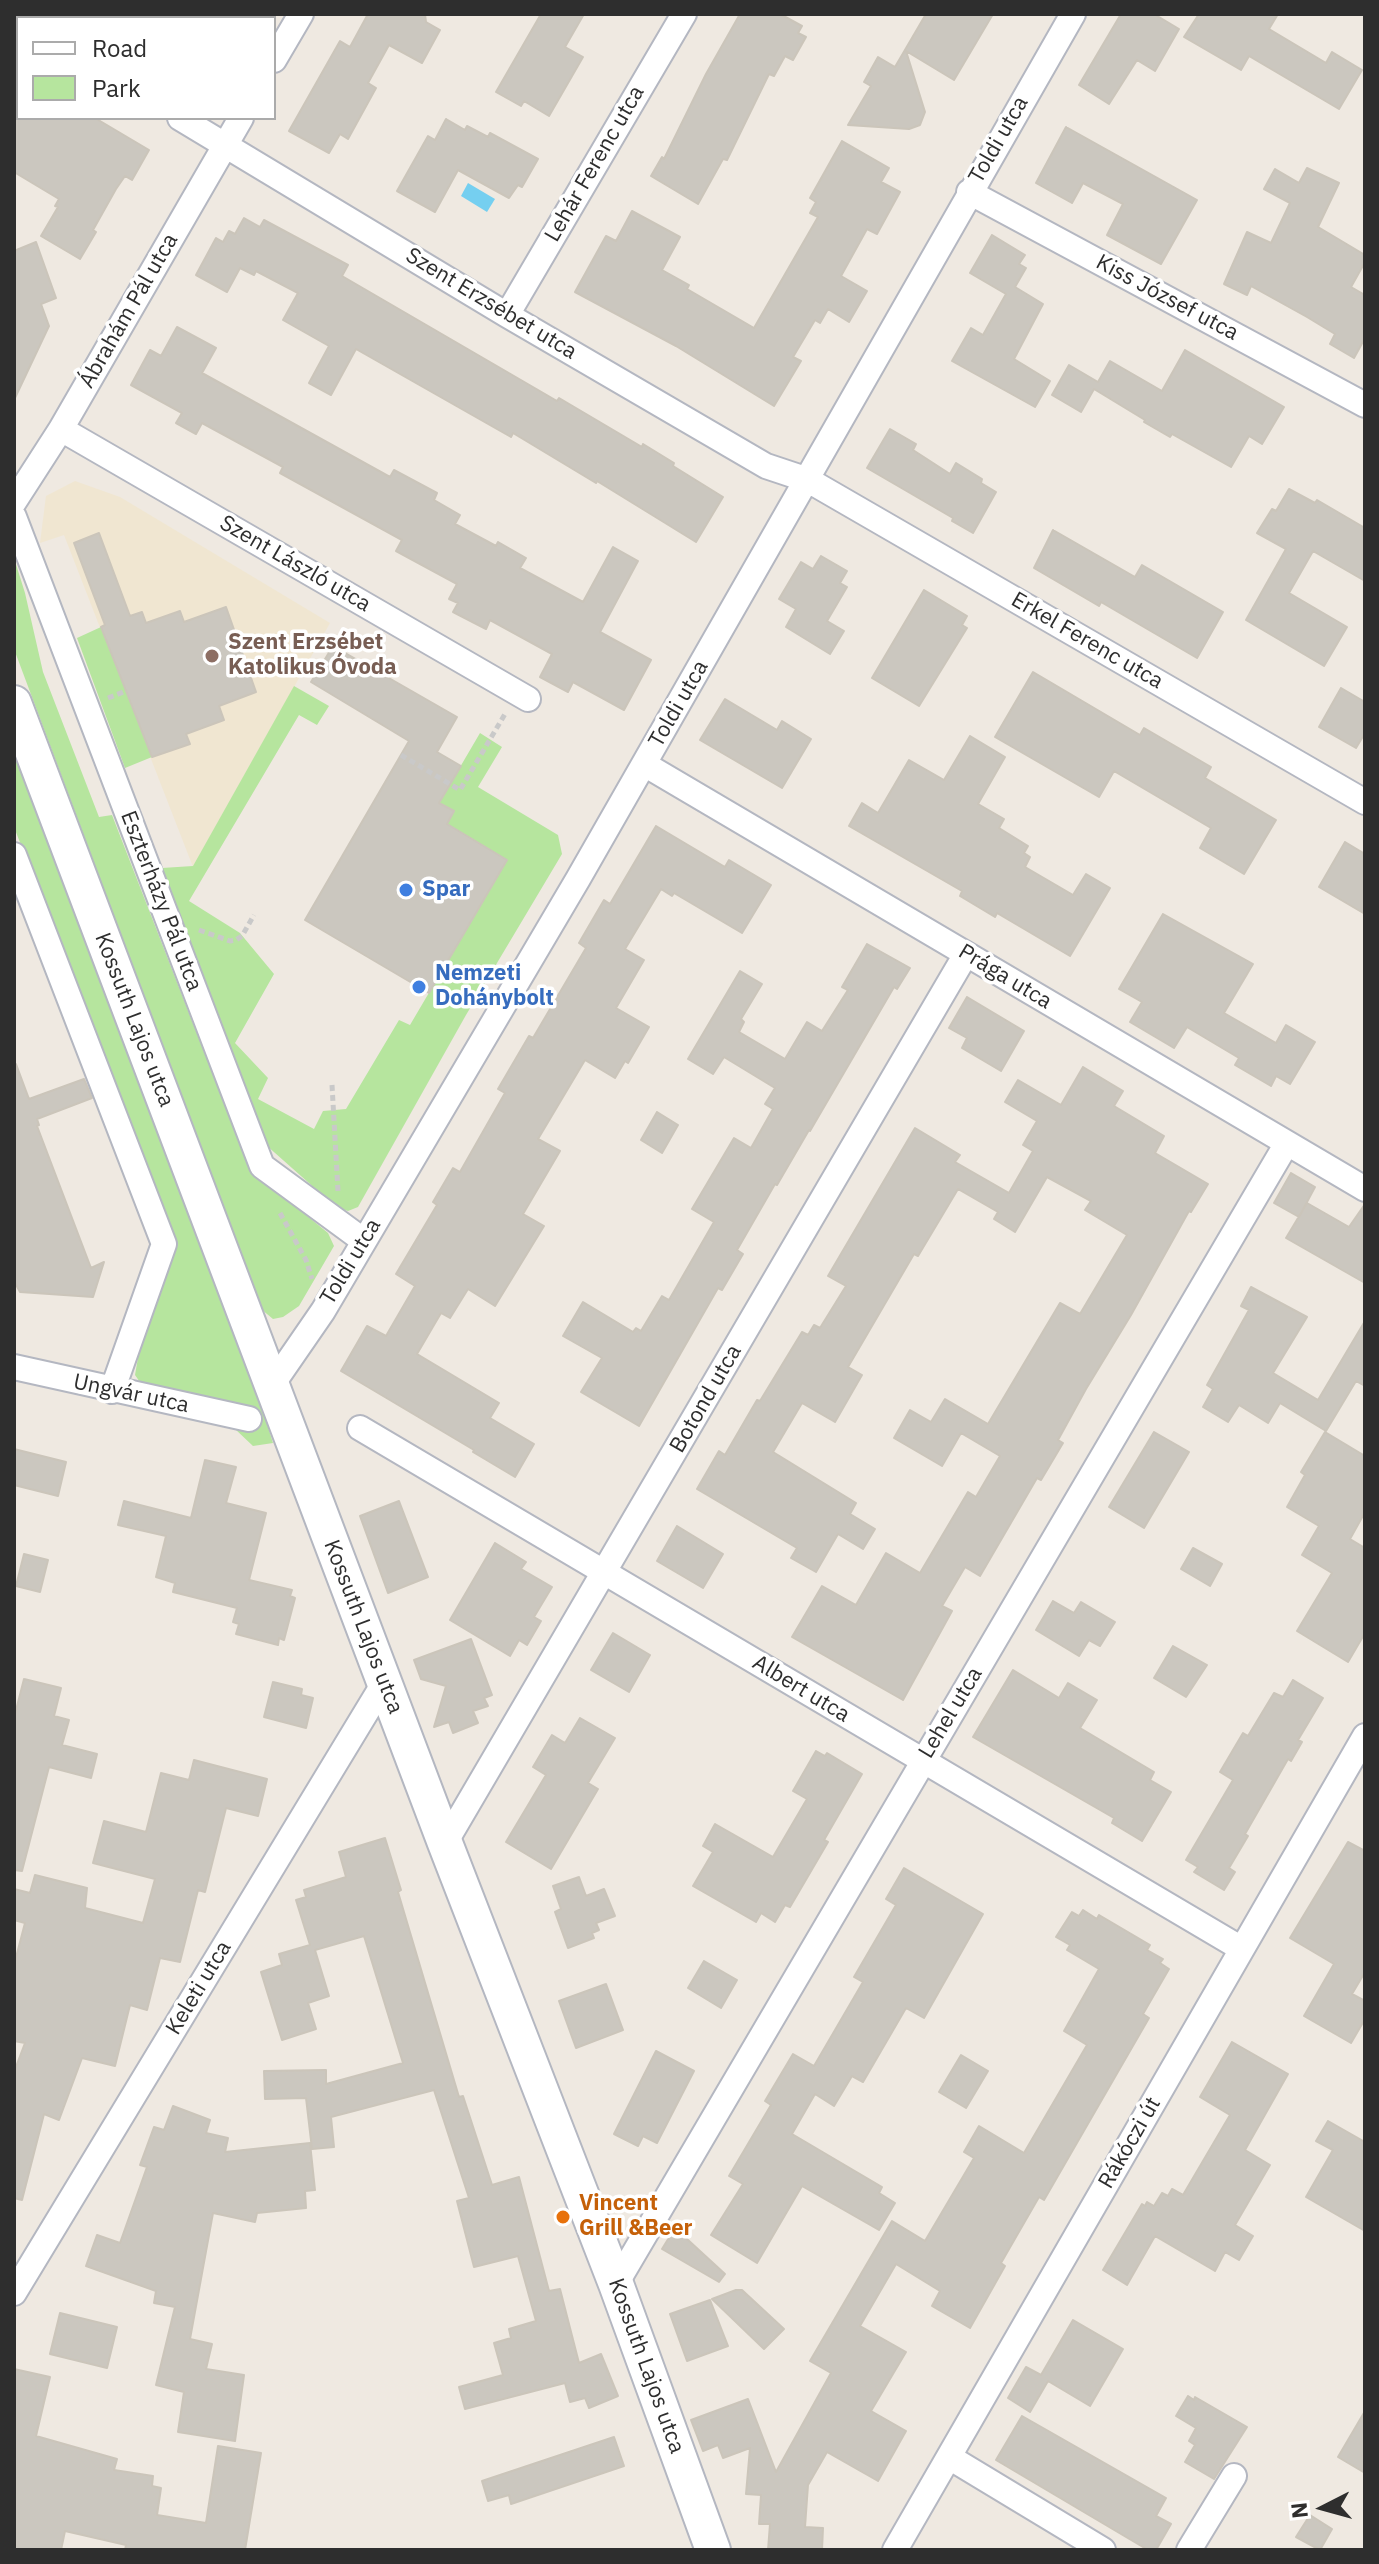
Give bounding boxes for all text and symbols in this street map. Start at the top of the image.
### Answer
legend [16,16,276,120]
text: Road [92,32,147,64]
text: Park [92,72,141,104]
street label: Lehár Ferenc utca [540,81,650,247]
street label: Toldi utca [964,92,1034,188]
street label: Ábrahám Pál utca [74,229,184,393]
street label: Szent Erzsébet utca [401,243,581,365]
street label: Kiss József utca [1091,249,1243,347]
street label: Szent László utca [215,510,375,618]
street label: Erkel Ferenc utca [1006,587,1168,695]
place label: Szent Erzsébet Katolikus Óvoda [228,630,397,682]
marker: Szent Erzsébet Katolikus Óvoda [203,647,221,665]
street label: Toldi utca [644,656,714,752]
street label: Eszterházy Pál utca [114,807,208,995]
place label: Spar [422,877,471,903]
marker: Spar [397,881,415,899]
street label: Kossuth Lajos utca [89,929,179,1111]
street label: Prága utca [954,939,1056,1015]
place label: Nemzeti Dohánybolt [435,961,554,1012]
marker: Nemzeti Dohánybolt [410,978,428,996]
street label: Toldi utca [315,1214,387,1310]
street label: Botond utca [665,1340,747,1458]
street label: Ungvár utca [71,1369,191,1419]
street label: Kossuth Lajos utca [318,1536,408,1718]
street label: Albert utca [748,1650,854,1728]
street label: Lehel utca [914,1663,988,1763]
street label: Keleti utca [161,1936,237,2040]
street label: Rákóczi út [1093,2093,1167,2193]
place label: Vincent Grill &Beer [579,2191,692,2242]
marker: Vincent Grill &Beer [554,2208,572,2226]
street label: Kossuth Lajos utca [602,2275,690,2457]
north arrow [1283,2468,1363,2548]
text: N [1283,2501,1314,2520]

